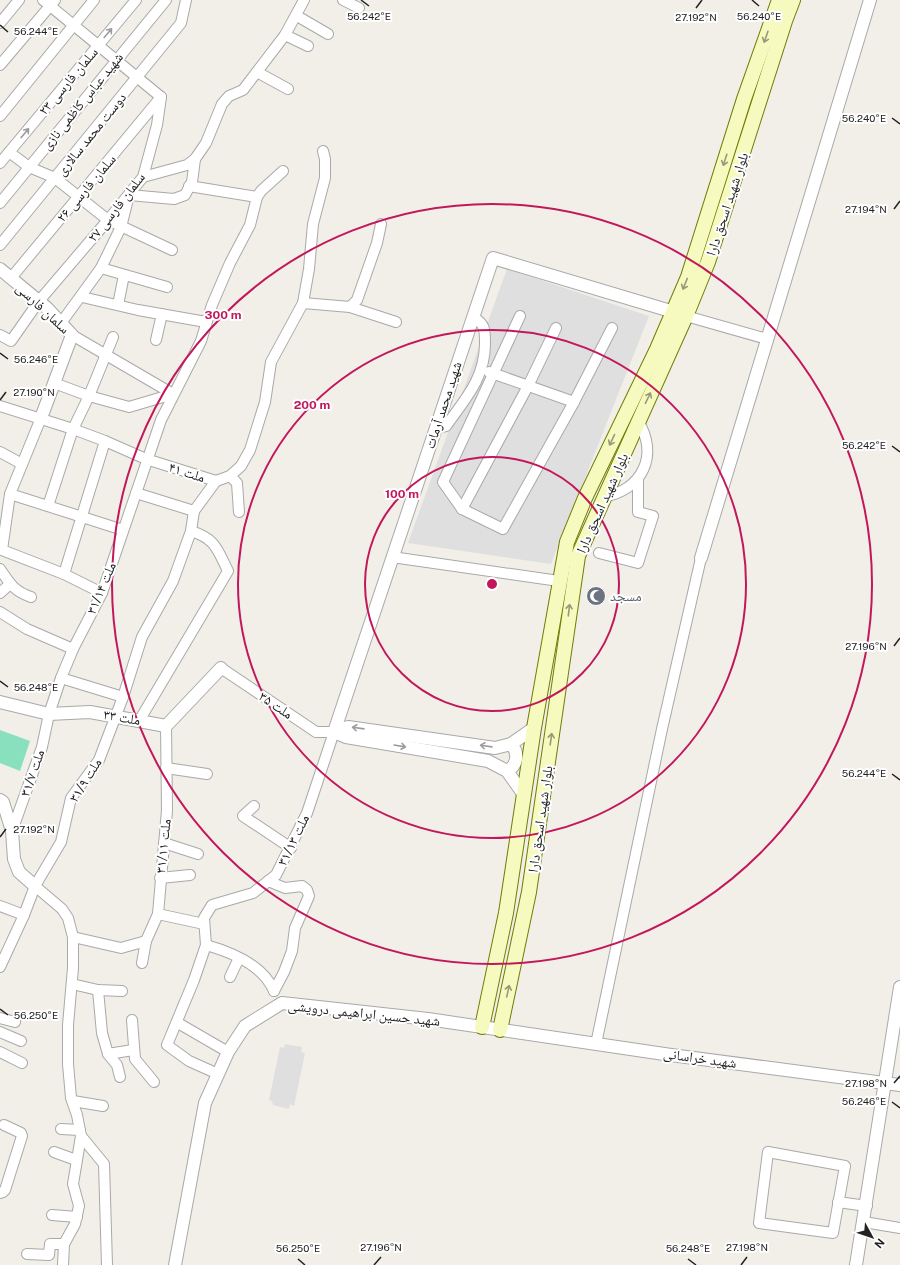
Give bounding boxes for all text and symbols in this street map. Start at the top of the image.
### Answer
text: 56.242°E [347,10,391,22]
text: 56.240°E [737,10,781,22]
text: 27.192°N [675,11,717,23]
text: 56.244°E [14,25,58,37]
one-way arrow [104,28,113,38]
one-way arrow [761,30,769,42]
street label: سلمان فارسی ۲۳ [35,44,102,119]
street label: شهید عباس کاظمی نازی [38,49,127,154]
street label: دوست محمد سالاری [53,89,130,179]
text: 56.240°E [842,112,886,124]
one-way arrow [20,127,29,138]
street label: بلوار شهید اسحق دارا [703,150,753,258]
street label: سلمان فارسی ۲۶ [53,151,120,226]
one-way arrow [721,153,728,166]
street label: سلمان فارسی ۲۷ [84,169,149,245]
text: 27.194°N [845,203,887,215]
one-way arrow [681,277,689,289]
street label: سلمان فارسی [12,279,73,338]
text: 300 m [205,308,242,322]
text: 56.246°E [14,353,58,365]
street label: شهید محمد آرمات [421,359,466,451]
text: 27.190°N [13,386,55,398]
one-way arrow [645,393,652,405]
text: 200 m [294,398,330,412]
one-way arrow [608,433,615,445]
text: 56.242°E [842,439,886,451]
street label: بلوار شهید اسحق دارا [573,450,633,556]
street label: ملت ۴۱ [167,459,207,485]
text: 100 m [385,487,419,501]
street label: ملت ۳۱/۱۴ [83,560,119,616]
centre of rings [485,577,499,591]
mosque icon: مسجد [585,585,607,607]
place label: مسجد [610,588,642,604]
one-way arrow [565,604,573,617]
text: 27.196°N [845,640,887,652]
text: 56.248°E [14,681,58,693]
street label: ملت ۳۵ [256,688,296,722]
street label: ملت ۳۳ [102,706,142,728]
one-way arrow [352,724,365,732]
one-way arrow [548,733,556,746]
one-way arrow [393,742,406,750]
one-way arrow [480,742,493,750]
street label: ملت ۳۱/۷ [17,748,47,798]
street label: ملت ۳۱/۹ [65,755,105,805]
street label: بلوار شهید اسحق دارا [525,764,557,874]
text: 56.244°E [842,767,886,779]
street label: ملت ۳۱/۱۳ [274,812,312,868]
street label: ملت ۳۱/۱۱ [152,818,174,874]
text: 27.192°N [13,823,55,835]
one-way arrow [504,985,512,998]
street label: شهید حسین ابراهیمی درویشی [287,997,441,1030]
text: 56.250°E [14,1009,58,1021]
street label: شهید خراسانی [662,1045,738,1072]
text: 27.198°N [845,1077,887,1089]
text: 56.246°E [842,1095,886,1107]
north arrow [852,1217,892,1257]
text: N [872,1236,887,1251]
text: 27.196°N [360,1241,402,1253]
text: 27.198°N [726,1241,768,1253]
text: 56.250°E [276,1242,320,1254]
text: 56.248°E [666,1242,710,1254]

